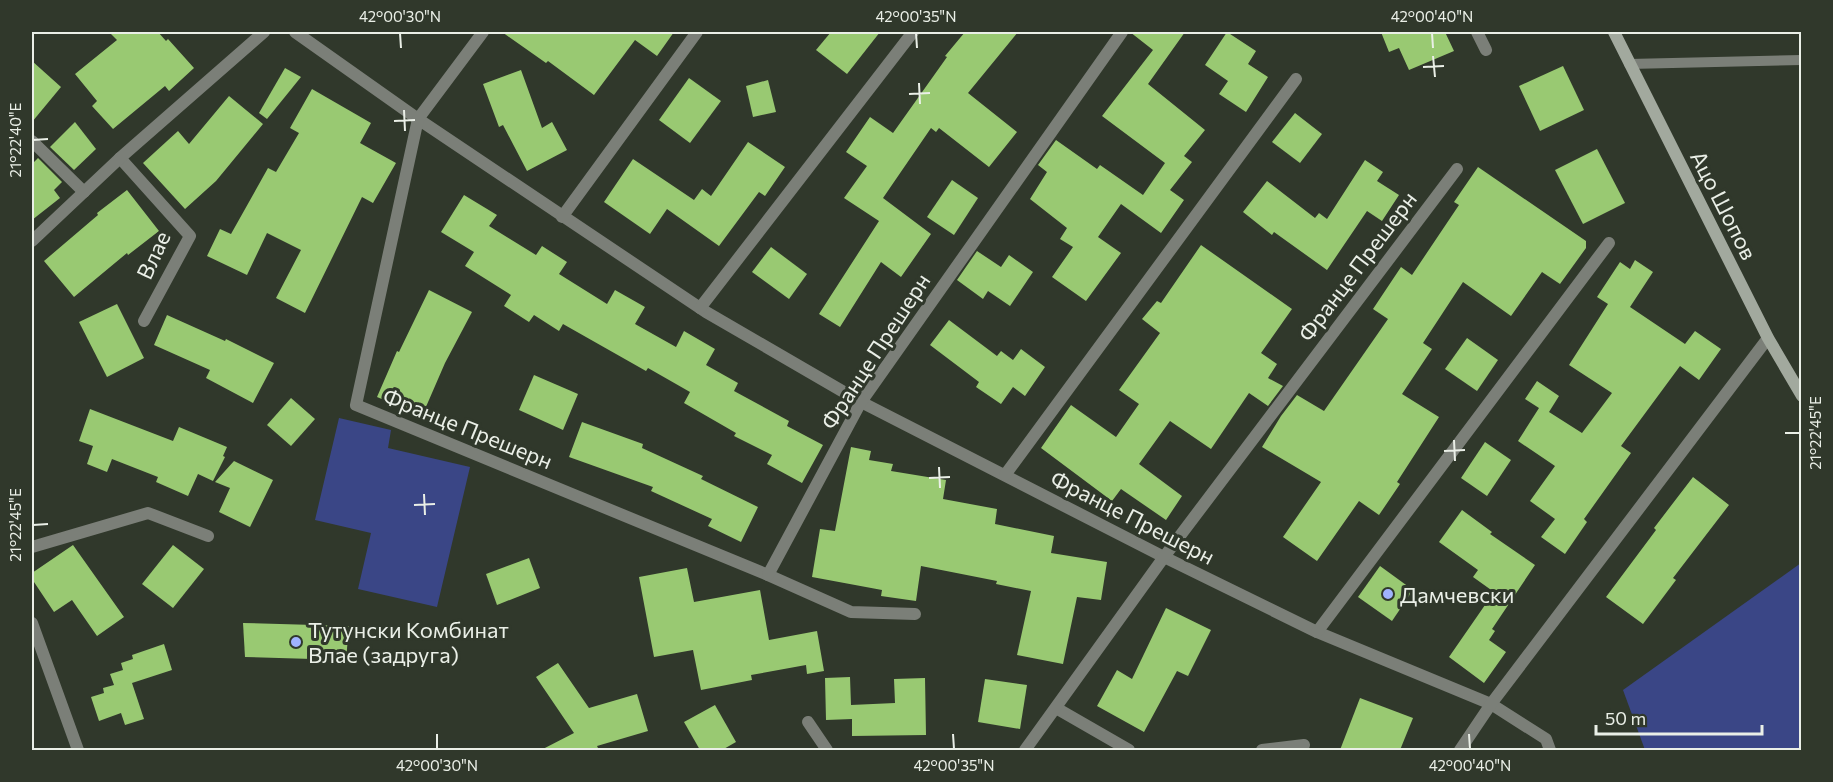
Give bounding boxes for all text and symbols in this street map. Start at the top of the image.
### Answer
text: 42°00'30"N [359,7,441,25]
text: 42°00'35"N [876,7,956,25]
text: 42°00'40"N [1391,7,1473,25]
text: 21°22'40"E [6,102,24,177]
street label: Ацо Шопов [1685,146,1763,264]
street label: Франце Прешерн [1292,186,1422,346]
street label: Влае [130,227,176,283]
street label: Франце Прешерн [815,268,935,434]
street label: Францe Прешерн [379,382,557,474]
text: 21°22'45"E [1806,396,1824,470]
street label: Францe Прешерн [1047,464,1219,570]
text: 21°22'45"E [6,488,24,562]
place label: Дамчевски [1400,581,1514,608]
marker: Дамчевски [1381,587,1395,601]
place label: Тутунски Комбинат Влае (задруга) [308,616,509,668]
marker: Тутунски Комбинат Влае (задруга) [289,635,303,649]
scale bar [1596,698,1762,736]
text: 50 m [1605,707,1646,729]
text: 42°00'30"N [396,756,478,774]
text: 42°00'35"N [914,756,994,774]
text: 42°00'40"N [1429,756,1511,774]

